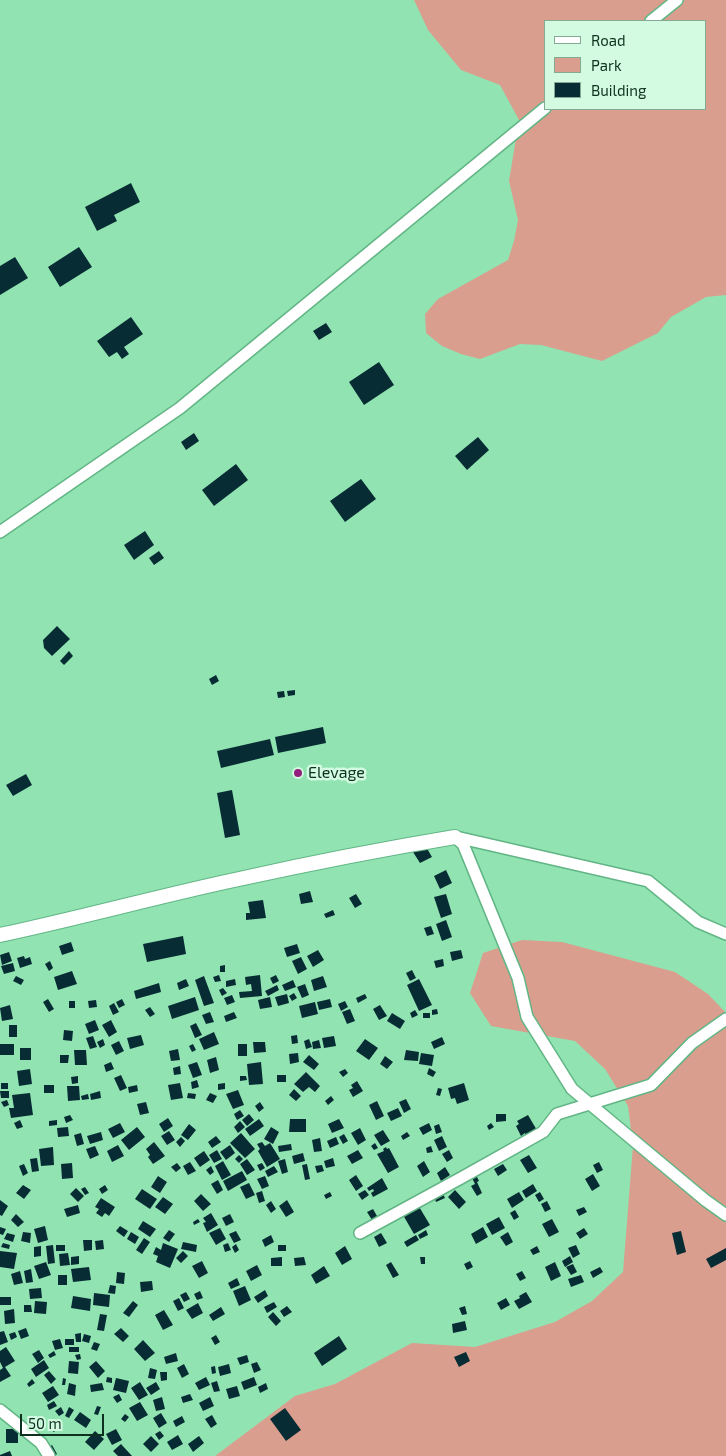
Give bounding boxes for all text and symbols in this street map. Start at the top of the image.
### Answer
legend [544,20,706,110]
text: Road [591,31,626,49]
text: Park [591,56,622,74]
text: Building [591,81,646,99]
place label: Elevage [308,763,365,783]
marker: Elevage [292,767,304,779]
scale bar [22,1404,106,1436]
text: 50 m [28,1414,62,1432]

